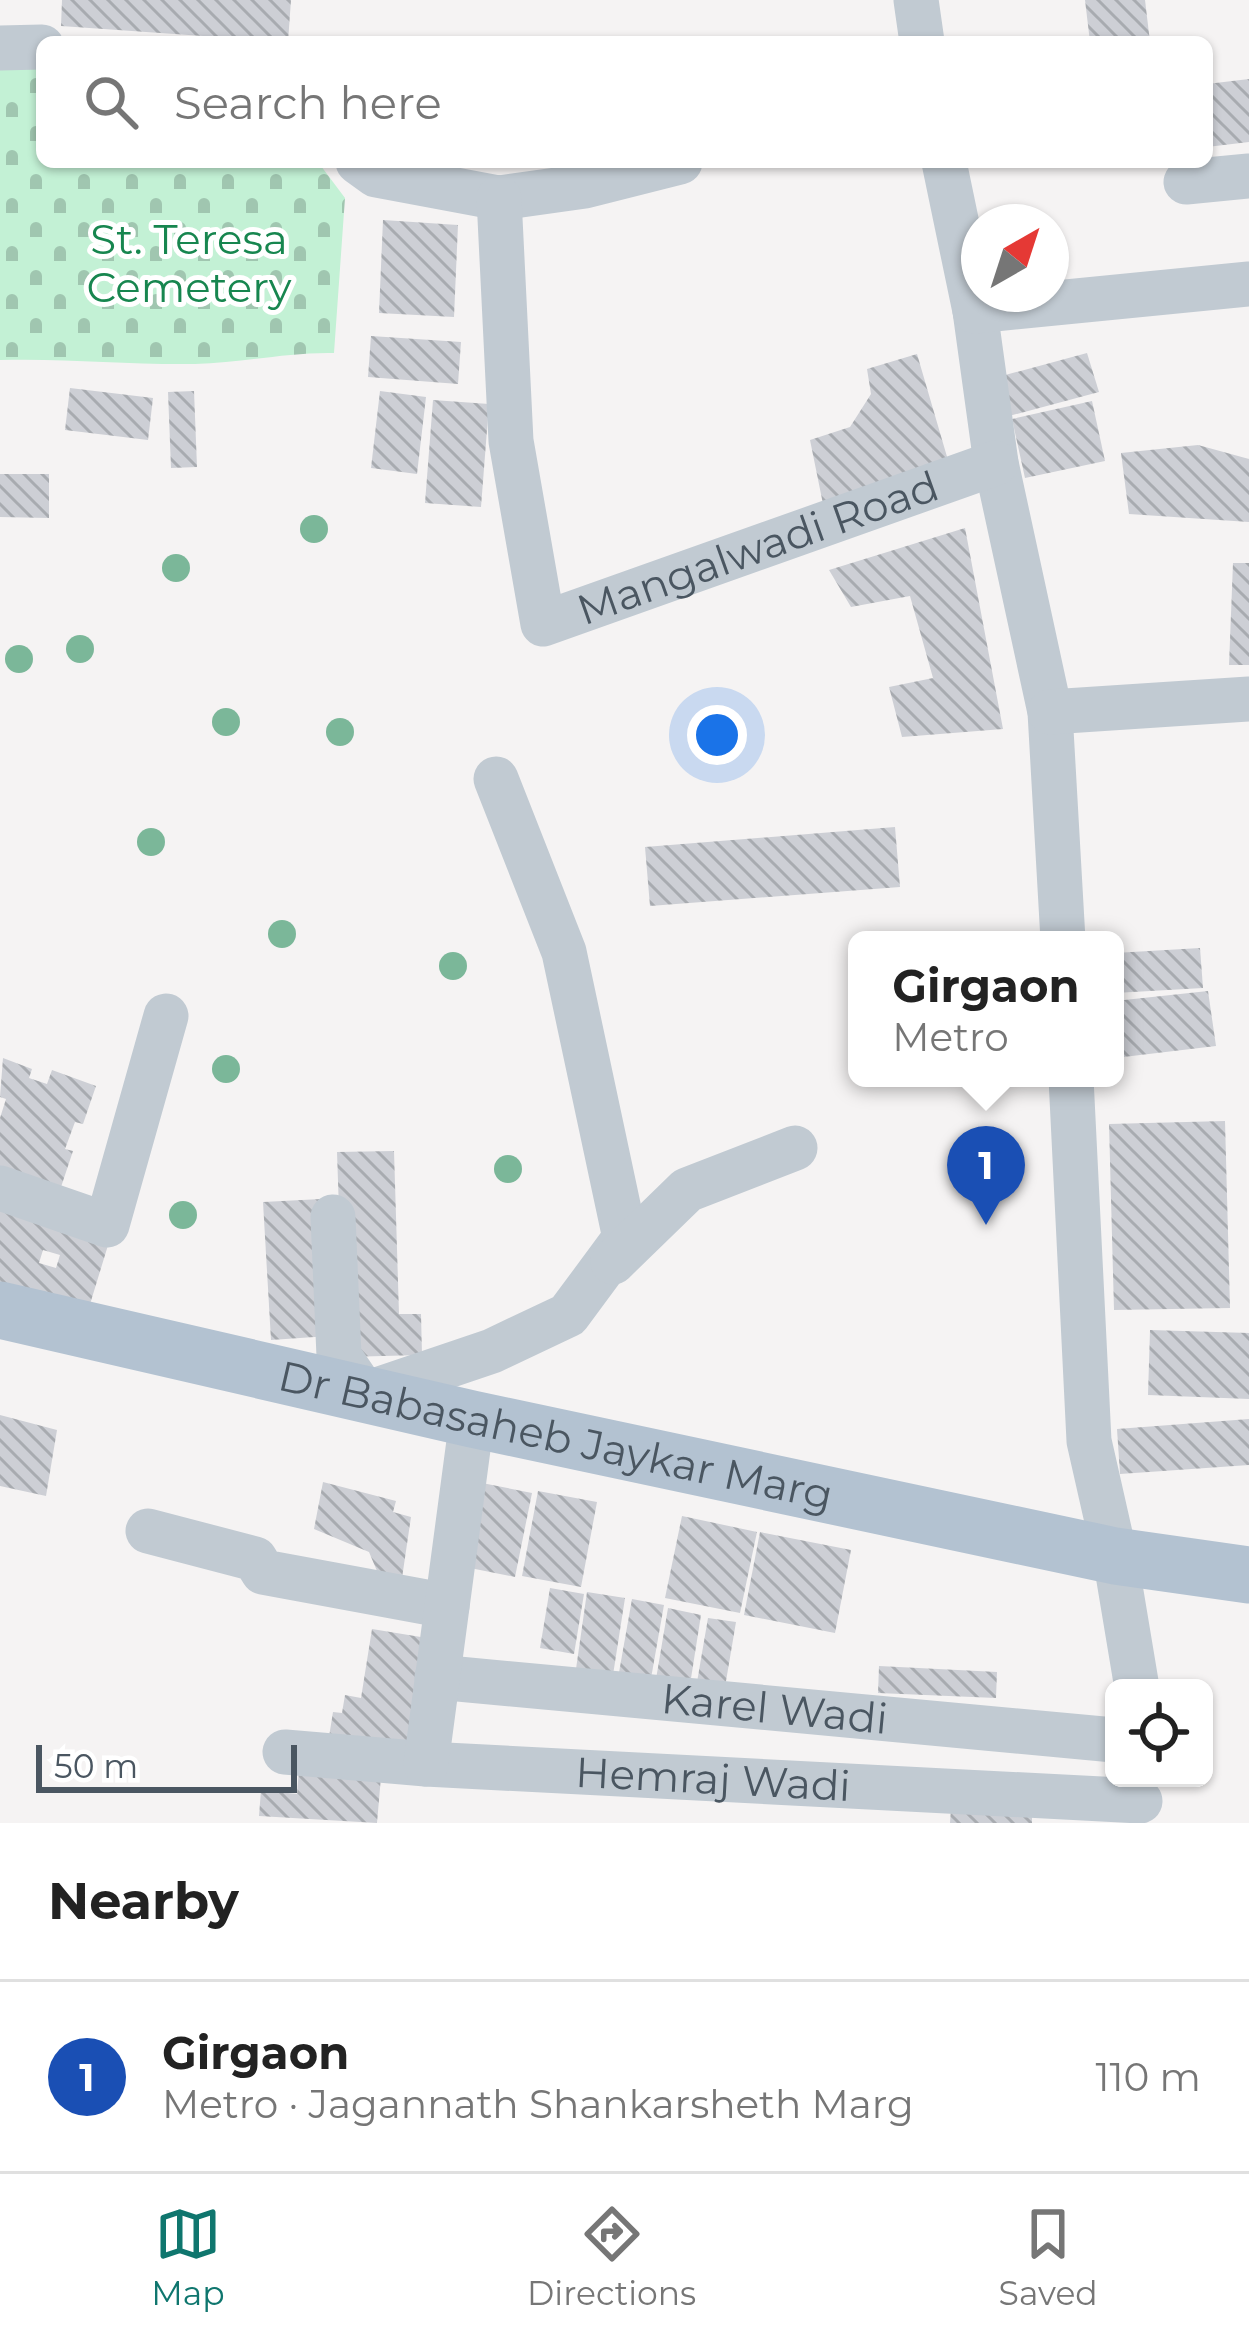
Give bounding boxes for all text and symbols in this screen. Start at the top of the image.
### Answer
search box [36,36,1213,168]
icon: search [78,69,144,135]
text: Search here [174,75,442,130]
north arrow [961,204,1069,312]
park label: St. Teresa Cemetery [86,213,292,313]
street label: Mangalwadi Road [570,460,945,636]
your location [687,705,747,765]
popup [848,931,1124,1087]
text: Girgaon [892,958,1080,1013]
text: Metro [892,1013,1009,1061]
pin: 1 [947,1126,1025,1225]
street label: Dr Babasaheb Jaykar Marg [274,1349,838,1521]
street label: Karel Wadi [659,1672,890,1745]
map controls [1105,1679,1213,1787]
button: locate [1105,1679,1213,1787]
scale bar [36,1739,297,1792]
text: 50 m [54,1746,138,1786]
street label: Hemraj Wadi [574,1746,852,1812]
text: Nearby [48,1870,239,1932]
text: Girgaon [162,2025,349,2080]
text: 1 [79,2053,95,2101]
text: 110 m [1095,2053,1201,2101]
text: Metro · Jagannath Shankarsheth Marg [162,2080,914,2128]
tab: Map [151,2201,225,2313]
tab: Directions [527,2201,696,2313]
tab: Saved [999,2201,1098,2313]

